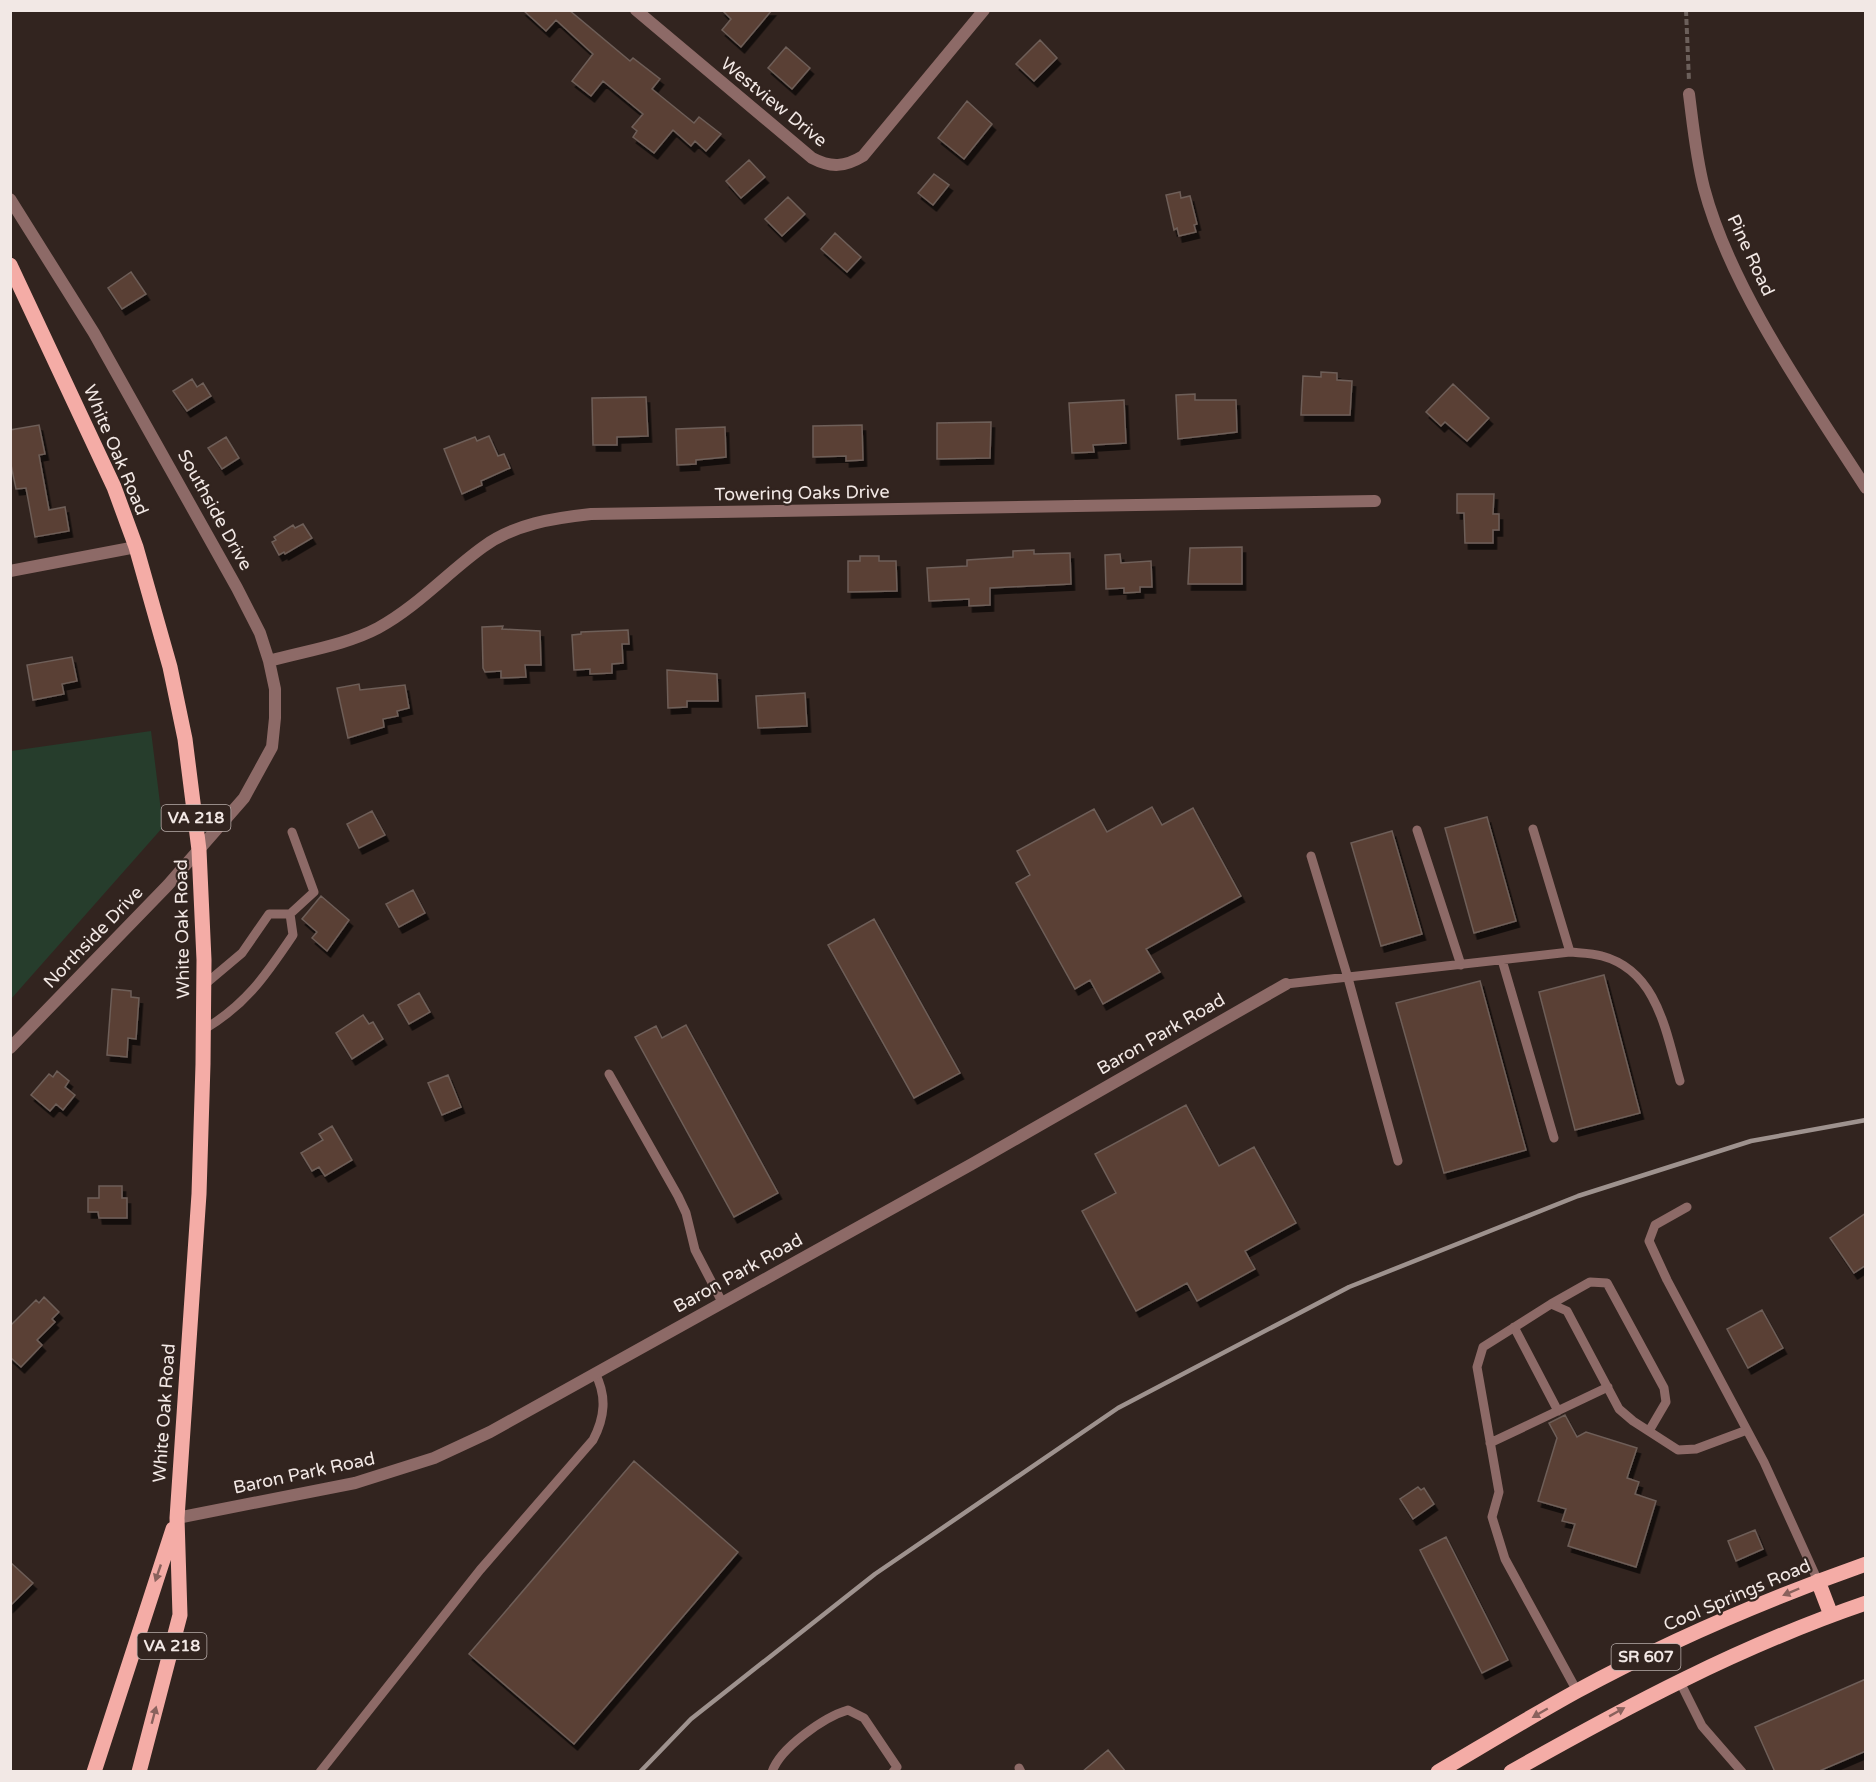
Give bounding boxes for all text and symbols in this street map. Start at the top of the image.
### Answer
street label: Westview Drive [716,52,832,152]
street label: Pine Road [1723,211,1779,299]
street label: White Oak Road [79,381,153,519]
street label: Southside Drive [173,446,257,574]
street label: Towering Oaks Drive [714,480,890,506]
road number: VA 218 [162,805,230,831]
street label: White Oak Road [170,859,194,999]
street label: Northside Drive [39,881,147,993]
street label: Baron Park Road [1093,988,1229,1080]
street label: Baron Park Road [670,1228,806,1318]
street label: White Oak Road [148,1343,180,1483]
street label: Baron Park Road [231,1447,377,1499]
street label: Cool Springs Road [1660,1554,1814,1636]
one-way arrow [153,1564,163,1582]
one-way arrow [1782,1588,1800,1597]
road number: VA 218 [138,1633,207,1659]
road number: SR 607 [1612,1644,1680,1670]
one-way arrow [149,1706,159,1724]
one-way arrow [1532,1707,1548,1718]
one-way arrow [1609,1707,1626,1717]

